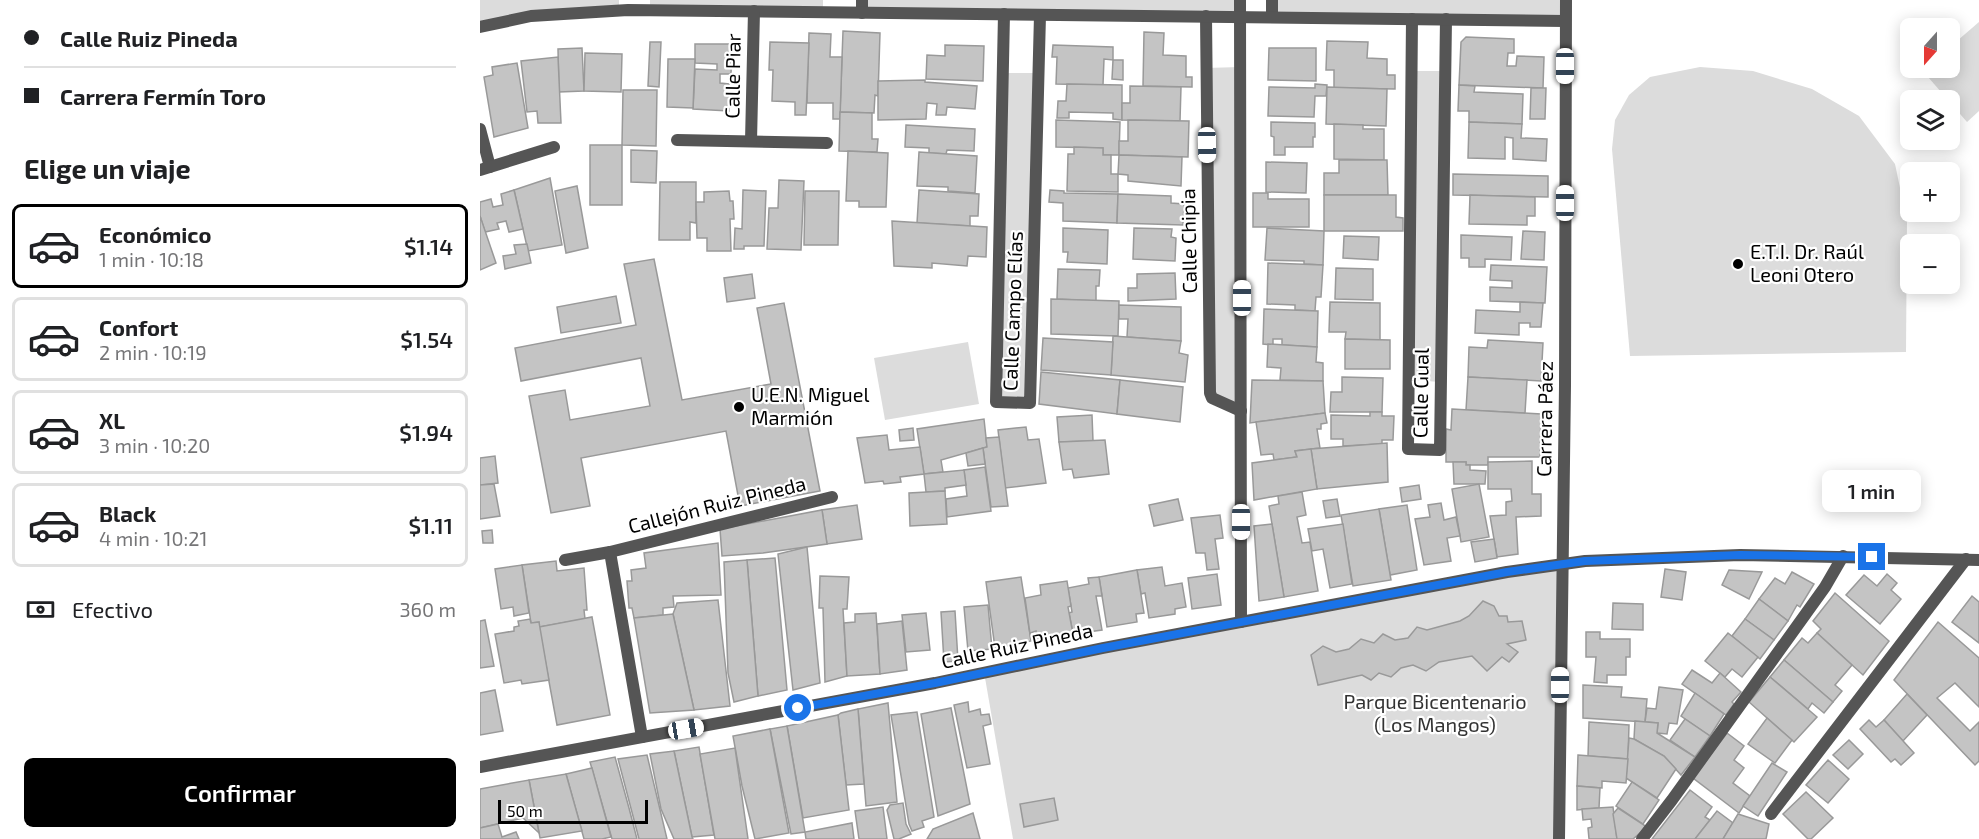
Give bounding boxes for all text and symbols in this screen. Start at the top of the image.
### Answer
north arrow [1900,18,1960,78]
map controls [1900,18,1960,294]
text: Calle Ruiz Pineda [60,25,238,51]
street label: Calle Piar [719,33,745,119]
car [1556,48,1574,84]
text: Carrera Fermín Toro [60,83,266,109]
button: layers [1900,90,1960,150]
car [1198,127,1216,163]
text: Elige un viaje [24,152,191,184]
button: + [1900,162,1960,222]
car [1556,185,1574,221]
street label: Calle Chipia [1175,188,1201,294]
icon: car [27,219,81,273]
text: Económico [99,221,211,247]
street label: Calle Campo Elías [997,231,1027,391]
text: $1.14 [404,233,453,259]
button: − [1900,234,1960,294]
place label: E.T.I. Dr. Raúl Leoni Otero [1750,239,1864,286]
text: 1 min · 10:18 [99,247,204,271]
marker: E.T.I. Dr. Raúl Leoni Otero [1731,257,1745,271]
car [1233,280,1251,316]
icon: car [27,312,81,366]
text: Confort [99,314,178,340]
text: $1.54 [400,326,453,352]
text: 2 min · 10:19 [99,340,207,364]
street label: Calle Gual [1407,348,1433,438]
street label: Carrera Páez [1531,361,1557,477]
place label: U.E.N. Miguel Marmión [751,382,869,429]
marker: U.E.N. Miguel Marmión [732,400,746,414]
icon: car [27,405,81,459]
text: XL [99,407,125,433]
text: $1.94 [399,419,453,445]
text: 3 min · 10:20 [99,433,210,457]
street label: Callejón Ruiz Pineda [625,470,808,538]
callout: 1 min [1822,470,1922,512]
text: 1 min [1848,479,1895,503]
icon: car [27,498,81,552]
text: Black [99,500,156,526]
car [1232,504,1250,540]
text: $1.11 [409,512,453,538]
text: 4 min · 10:21 [99,526,207,550]
route end [1858,543,1885,570]
icon: cash [24,593,57,626]
text: Efectivo [72,596,153,622]
text: 360 m [399,597,456,621]
street label: Calle Ruiz Pineda [939,617,1095,673]
car [1551,667,1569,703]
park label: Parque Bicentenario (Los Mangos) [1343,689,1527,736]
route start [784,694,811,721]
car [667,717,705,741]
button: Confirmar [24,758,456,827]
scale bar [498,797,648,824]
text: 50 m [507,801,543,820]

